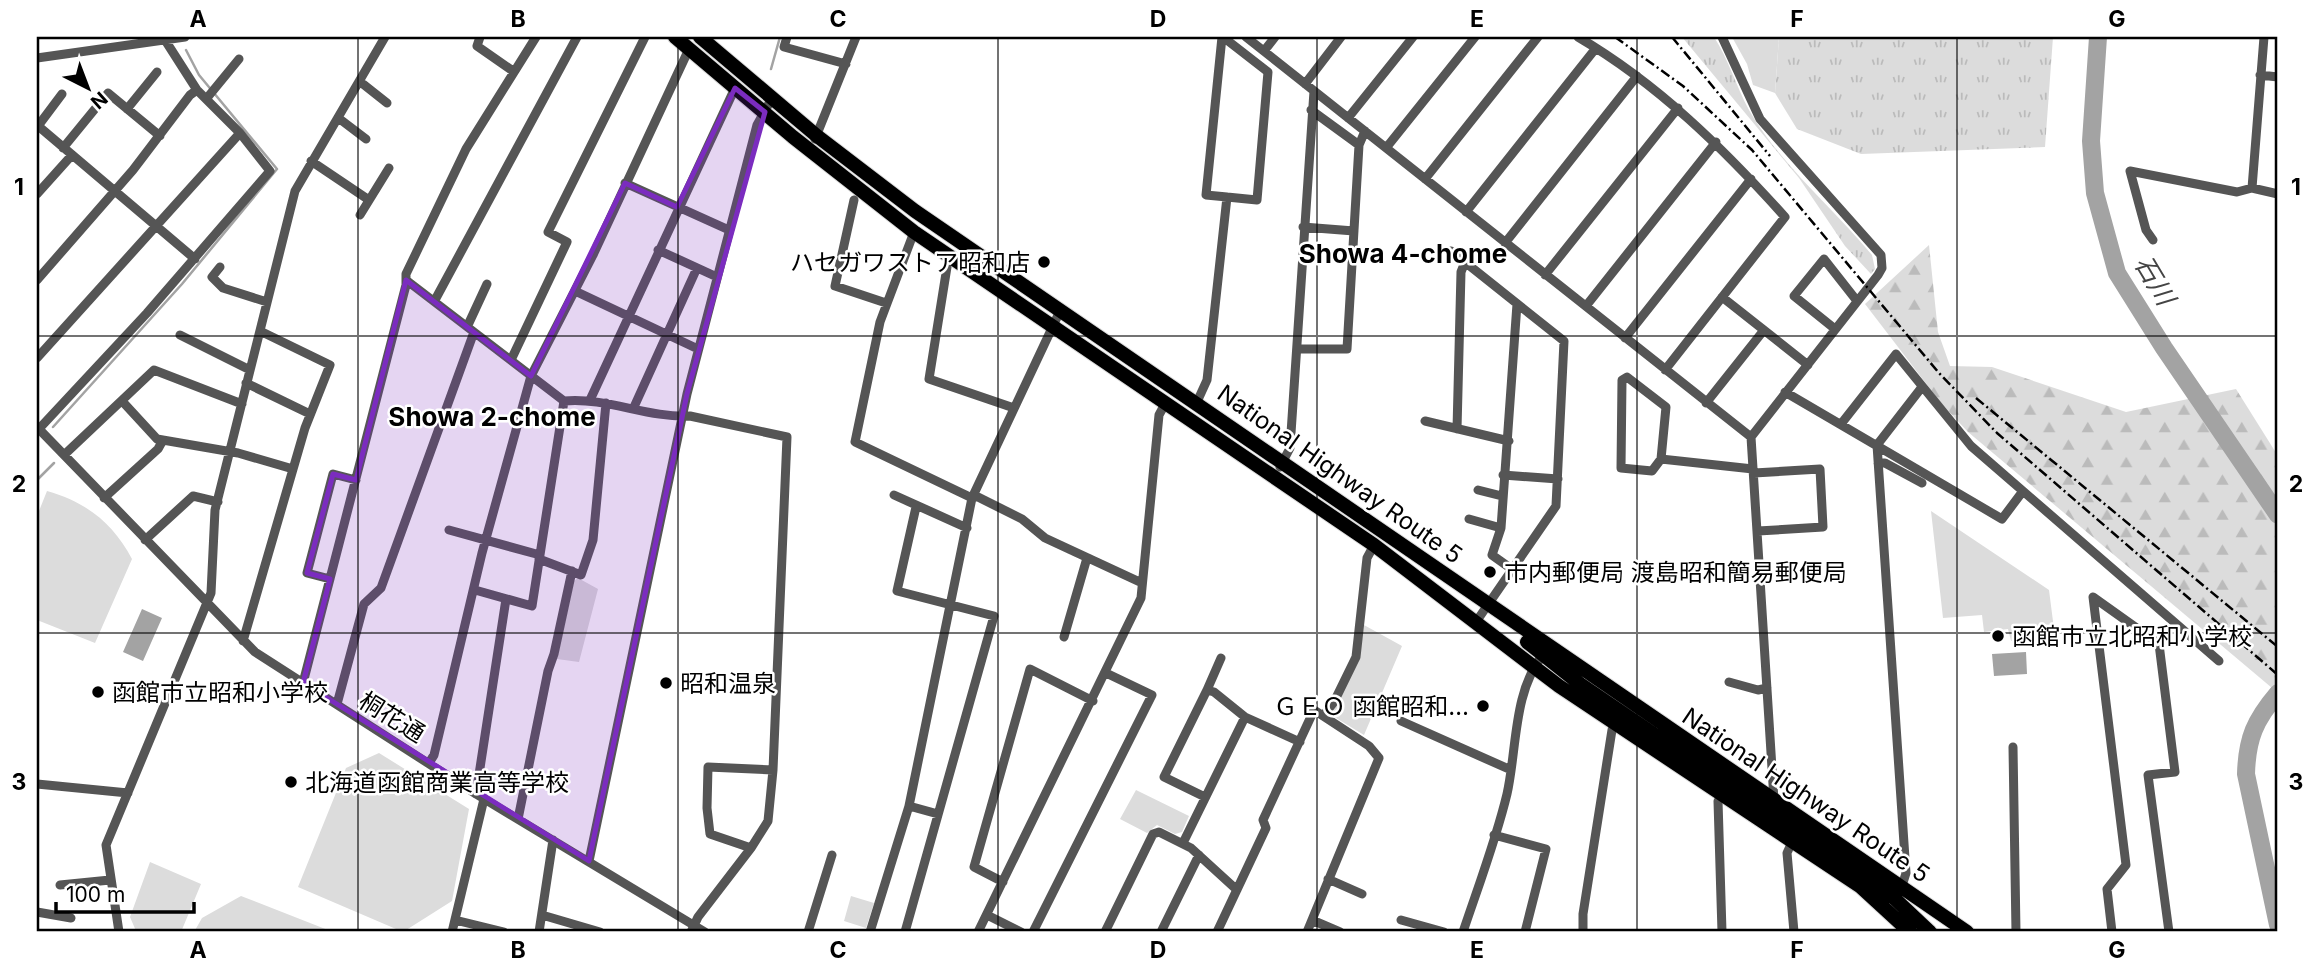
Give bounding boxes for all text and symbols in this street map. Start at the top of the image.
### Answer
text: A [189,5,207,33]
text: B [510,5,526,33]
text: C [829,5,847,33]
text: D [1150,5,1166,33]
text: E [1470,5,1484,33]
text: F [1790,5,1804,33]
text: G [2108,5,2126,33]
north arrow [52,52,122,122]
text: N [86,87,112,114]
text: 1 [14,173,24,201]
text: 1 [2291,173,2301,201]
district label: Showa 4-chome [1299,238,1507,269]
place label: ハセガワストア昭和店 [790,248,1030,277]
water label: 石川 [2128,250,2183,313]
marker: ハセガワストア昭和店 [1036,254,1052,270]
street label: National Highway Route 5 [1212,378,1468,570]
district label: Showa 2-chome [388,401,596,432]
text: 2 [12,470,26,498]
text: 2 [2289,470,2303,498]
place label: 市内郵便局 渡島昭和簡易郵便局 [1504,558,1847,587]
marker: 市内郵便局 渡島昭和簡易郵便局 [1482,564,1498,580]
place label: 函館市立北昭和小学校 [2012,622,2252,651]
marker: 函館市立北昭和小学校 [1990,628,2006,644]
place label: 昭和温泉 [680,669,776,698]
marker: 昭和温泉 [658,675,674,691]
place label: 函館市立昭和小学校 [112,678,328,707]
marker: 函館市立昭和小学校 [90,684,106,700]
street label: 桐花通 [354,686,430,748]
place label: ＧＥＯ 函館昭和… [1274,692,1469,721]
marker: ＧＥＯ 函館昭和… [1475,698,1491,714]
street label: National Highway Route 5 [1677,701,1935,889]
text: 3 [12,768,26,796]
place label: 北海道函館商業高等学校 [305,768,569,797]
text: 3 [2289,768,2303,796]
marker: 北海道函館商業高等学校 [283,774,299,790]
scale bar [56,871,194,915]
text: 100 m [66,882,125,907]
text: A [189,936,207,964]
text: B [510,936,526,964]
text: C [829,936,847,964]
text: D [1150,936,1166,964]
text: E [1470,936,1484,964]
text: F [1790,936,1804,964]
text: G [2108,936,2126,964]

